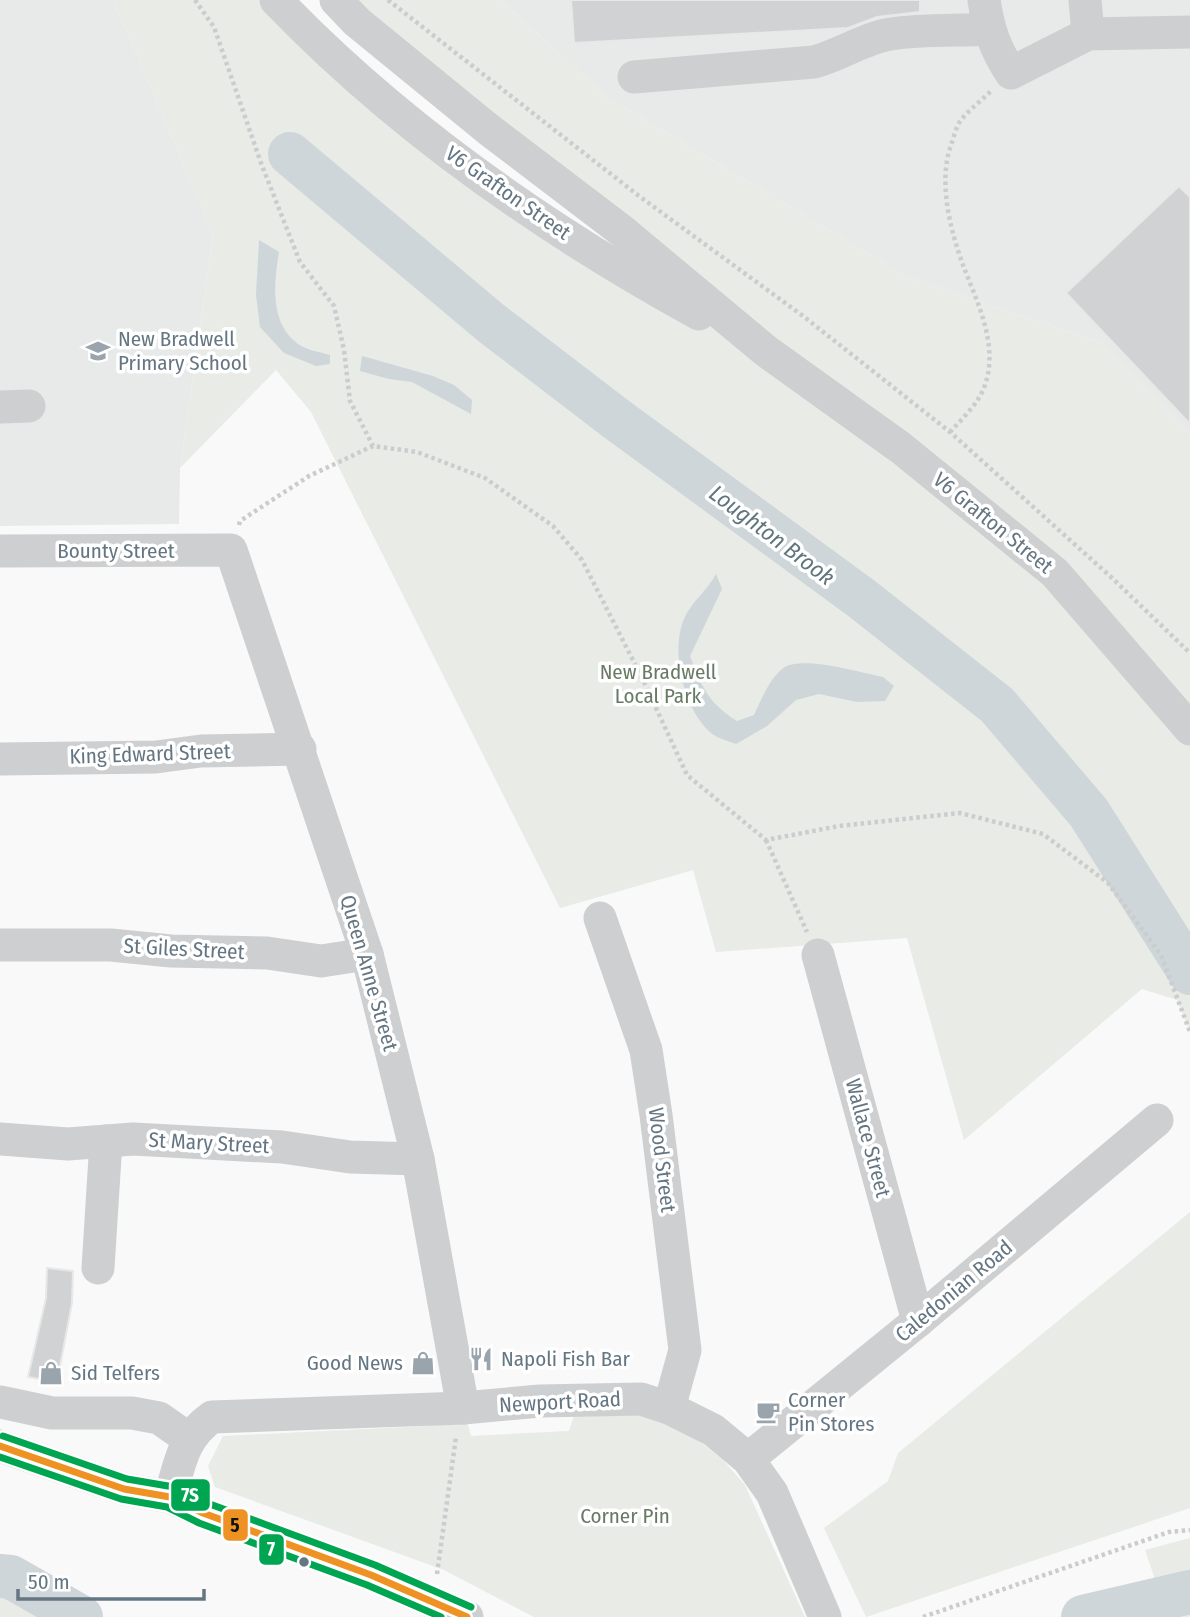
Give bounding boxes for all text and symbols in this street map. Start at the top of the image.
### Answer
street label: V6 Grafton Street [440,140,576,246]
place label: New Bradwell Primary School [118,326,248,376]
school or university icon: New Bradwell Primary School [84,337,112,365]
street label: V6 Grafton Street [928,467,1058,579]
water label: Loughton Brook [704,479,840,591]
street label: Bounty Street [57,538,175,564]
park label: New Bradwell Local Park [600,659,717,709]
street label: King Edward Street [69,738,231,770]
street label: Queen Anne Street [334,892,404,1054]
street label: St Giles Street [123,933,245,965]
street label: Wallace Street [840,1076,896,1200]
street label: Wood Street [643,1106,681,1214]
street label: St Mary Street [148,1127,270,1159]
street label: Caledonian Road [890,1234,1018,1348]
restaurant icon: Napoli Fish Bar [467,1345,495,1373]
place label: Napoli Fish Bar [501,1346,631,1372]
shop icon: Good News [409,1349,437,1377]
place label: Good News [307,1350,403,1376]
shop icon: Sid Telfers [37,1359,65,1387]
place label: Sid Telfers [71,1360,160,1386]
street label: Newport Road [499,1386,621,1418]
place label: Corner Pin Stores [788,1387,874,1437]
cafe icon: Corner Pin Stores [754,1398,782,1426]
line badge: 7S [170,1478,211,1512]
text: 7S [181,1484,199,1507]
park label: Corner Pin [580,1503,670,1529]
line badge: 5 [222,1508,249,1542]
text: 5 [230,1514,240,1537]
line badge: 7 [258,1533,285,1566]
text: 7 [267,1538,275,1561]
unlabelled marker [297,1555,311,1569]
scale bar [18,1558,203,1602]
text: 50 m [28,1569,70,1595]

